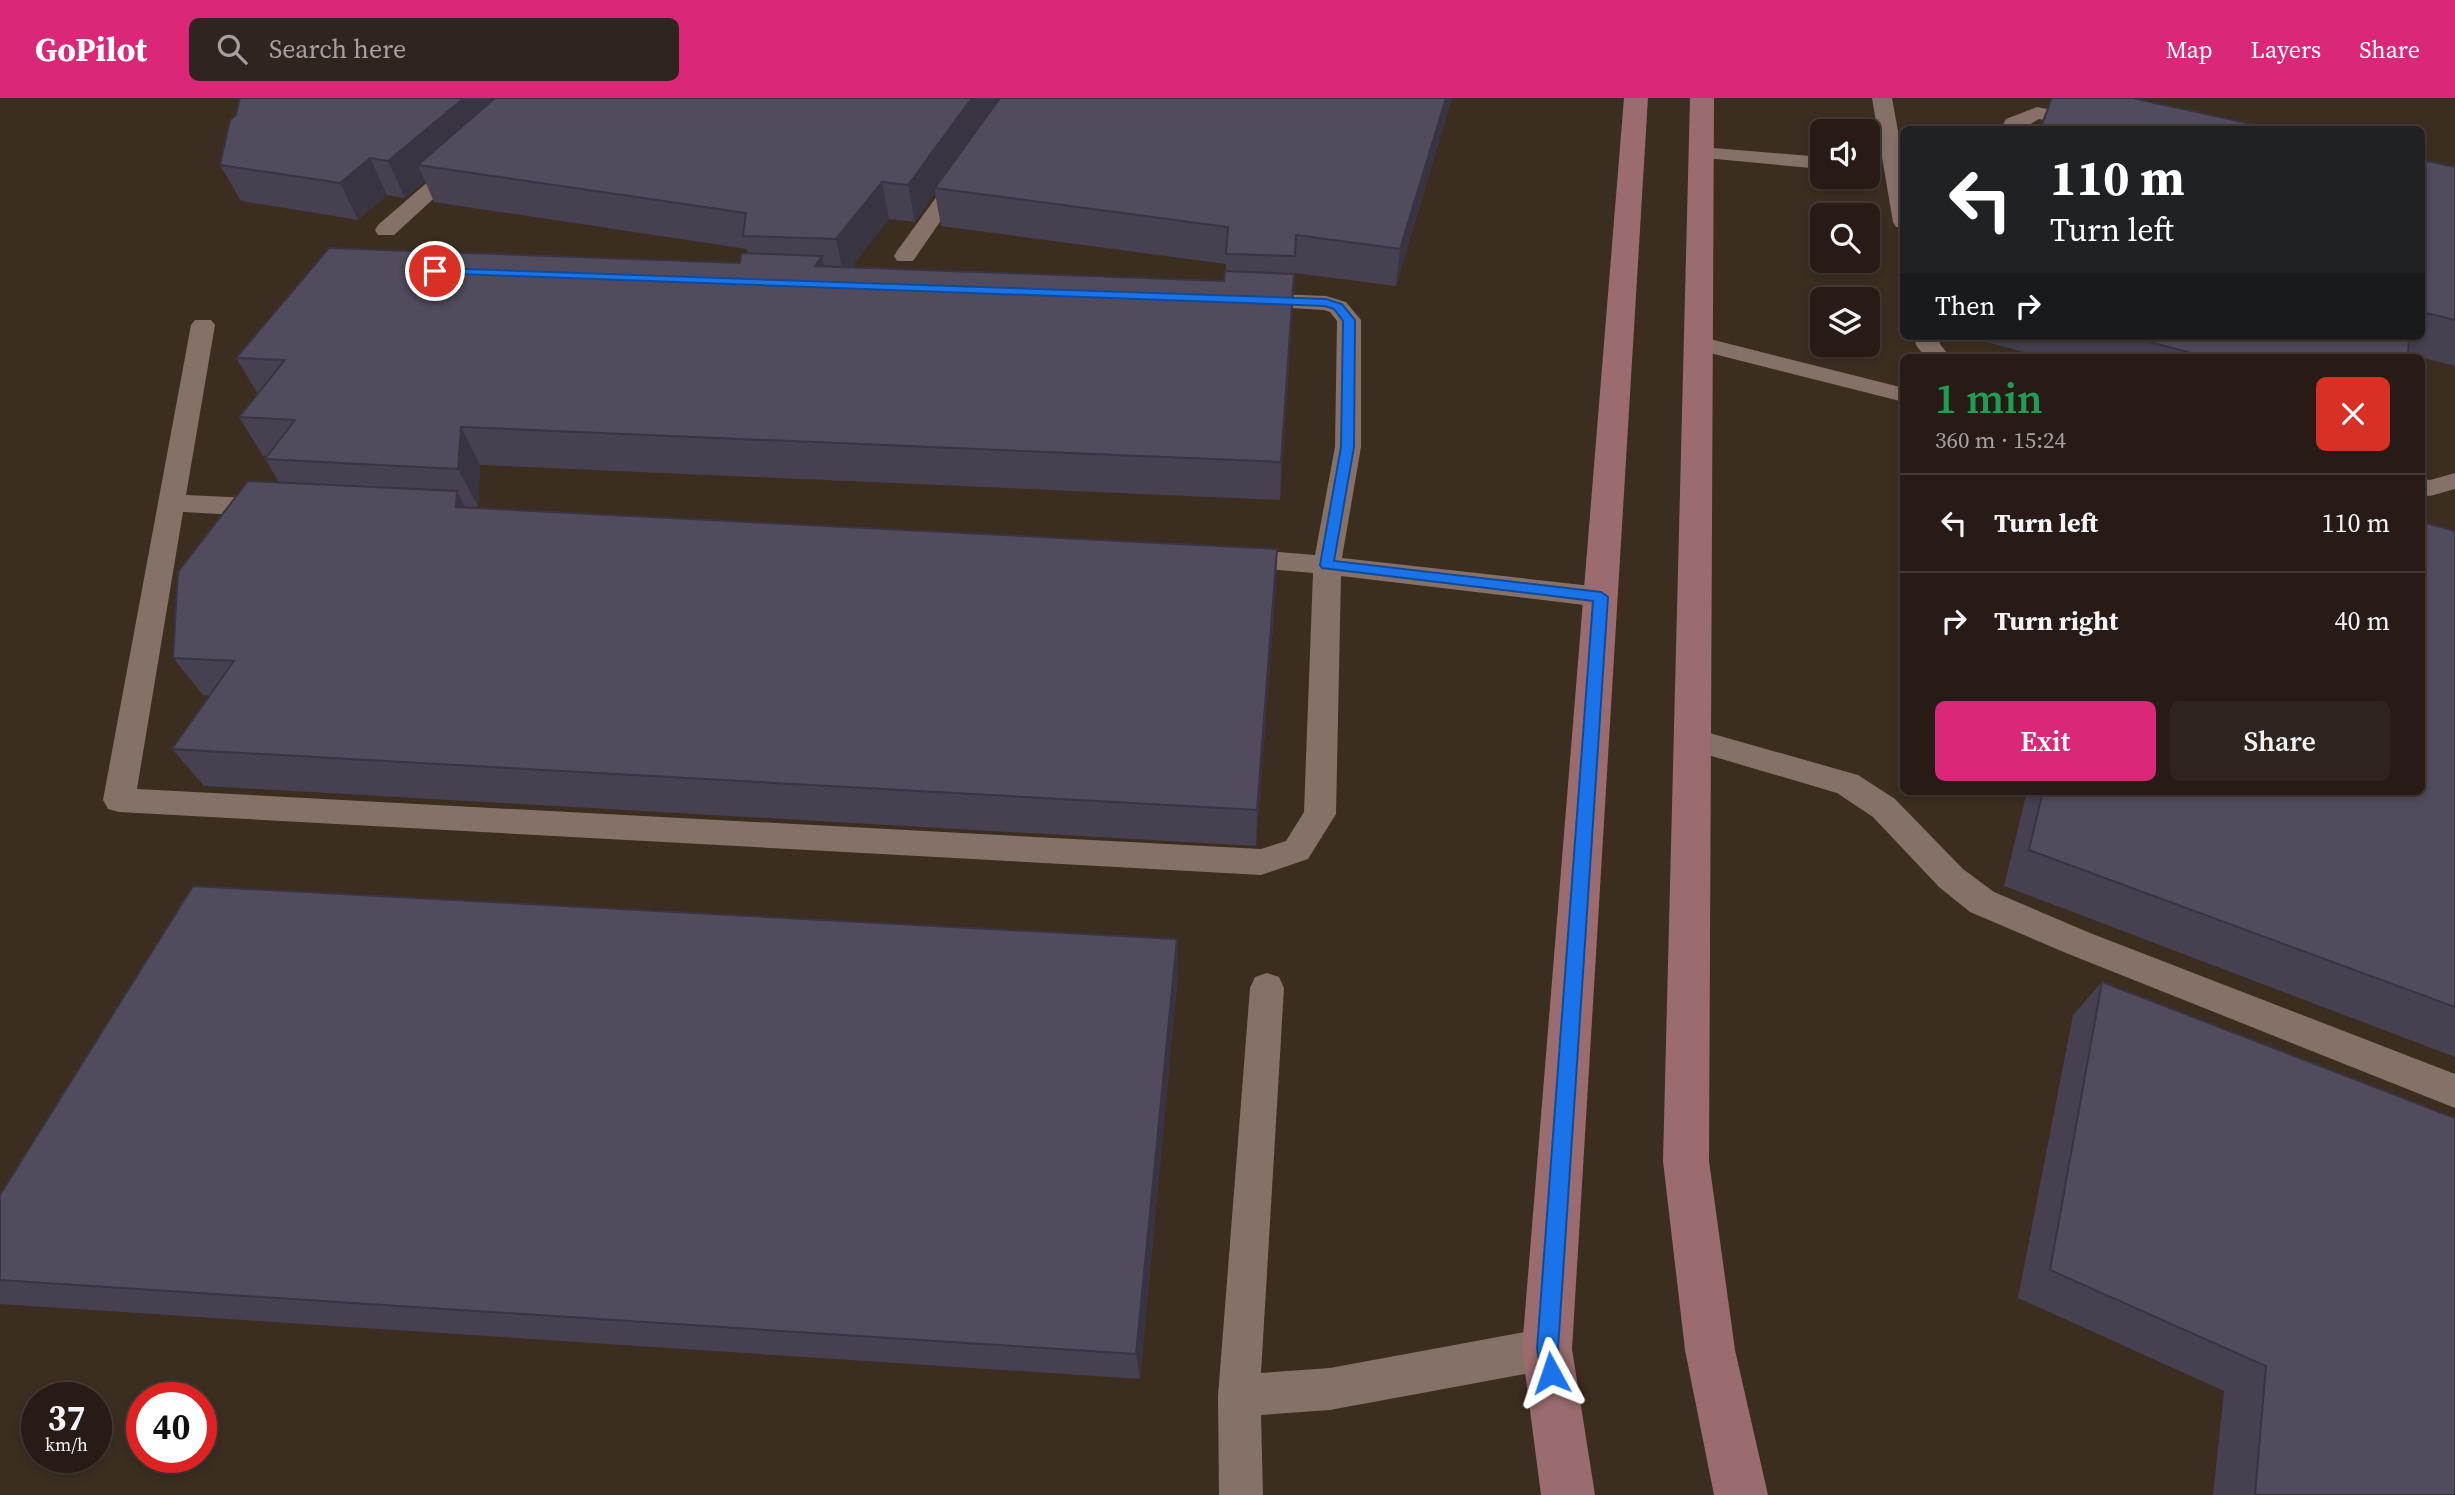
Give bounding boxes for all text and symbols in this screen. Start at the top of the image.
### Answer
search box [189,18,679,81]
text: GoPilot [35,27,147,72]
icon: search [213,30,251,68]
text: Search here [269,31,406,67]
text: Map [2166,33,2213,66]
text: Layers [2251,33,2321,66]
text: Share [2359,33,2420,66]
map controls [1810,119,1880,357]
button: sound [1810,119,1880,189]
text: 110 m [2050,144,2185,211]
icon: left [1935,154,2026,245]
button: search [1810,203,1880,273]
text: Turn left [2050,208,2174,252]
pin [405,241,465,301]
icon: arrive [416,252,454,290]
button: layers [1810,287,1880,357]
icon: right [2009,287,2047,325]
text: Then [1935,288,1995,324]
text: 1 min [1935,369,2043,427]
button: close [2316,377,2390,451]
text: 360 m · 15:24 [1935,424,2066,456]
icon: left [1935,504,1973,542]
text: Turn left [1994,505,2098,541]
text: 110 m [2322,505,2390,541]
icon: right [1935,602,1973,640]
text: Turn right [1994,603,2118,639]
text: 40 m [2335,603,2390,639]
button: Exit [1935,701,2156,781]
button: Share [2170,701,2390,781]
position arrow [1514,1336,1588,1410]
speed limit sign: 40 [126,1382,217,1473]
text: 37 [48,1394,85,1442]
text: km/h [45,1432,88,1457]

